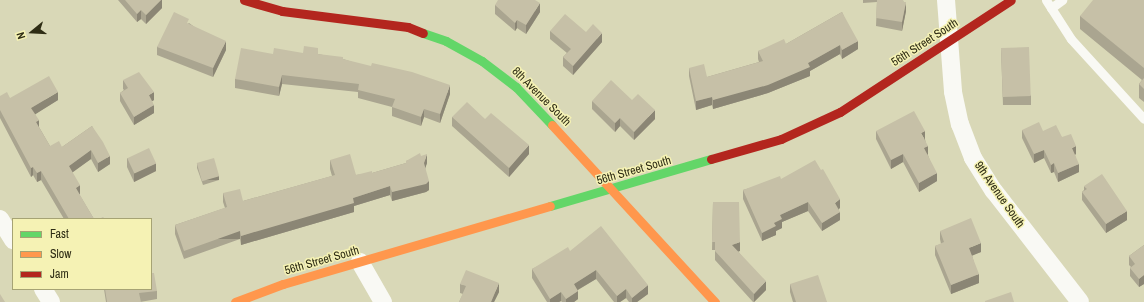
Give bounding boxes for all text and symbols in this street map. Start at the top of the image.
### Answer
north arrow [12,12,52,52]
street label: 56th Street South [889,16,961,70]
text: N [13,30,28,41]
street label: 8th Avenue South [508,64,574,130]
street label: 56th Street South [595,154,673,188]
street label: 9th Avenue South [971,159,1027,231]
legend [12,218,152,290]
text: Fast [50,226,69,242]
street label: 56th Street South [283,244,361,278]
text: Slow [50,246,71,262]
text: Jam [50,266,69,282]

